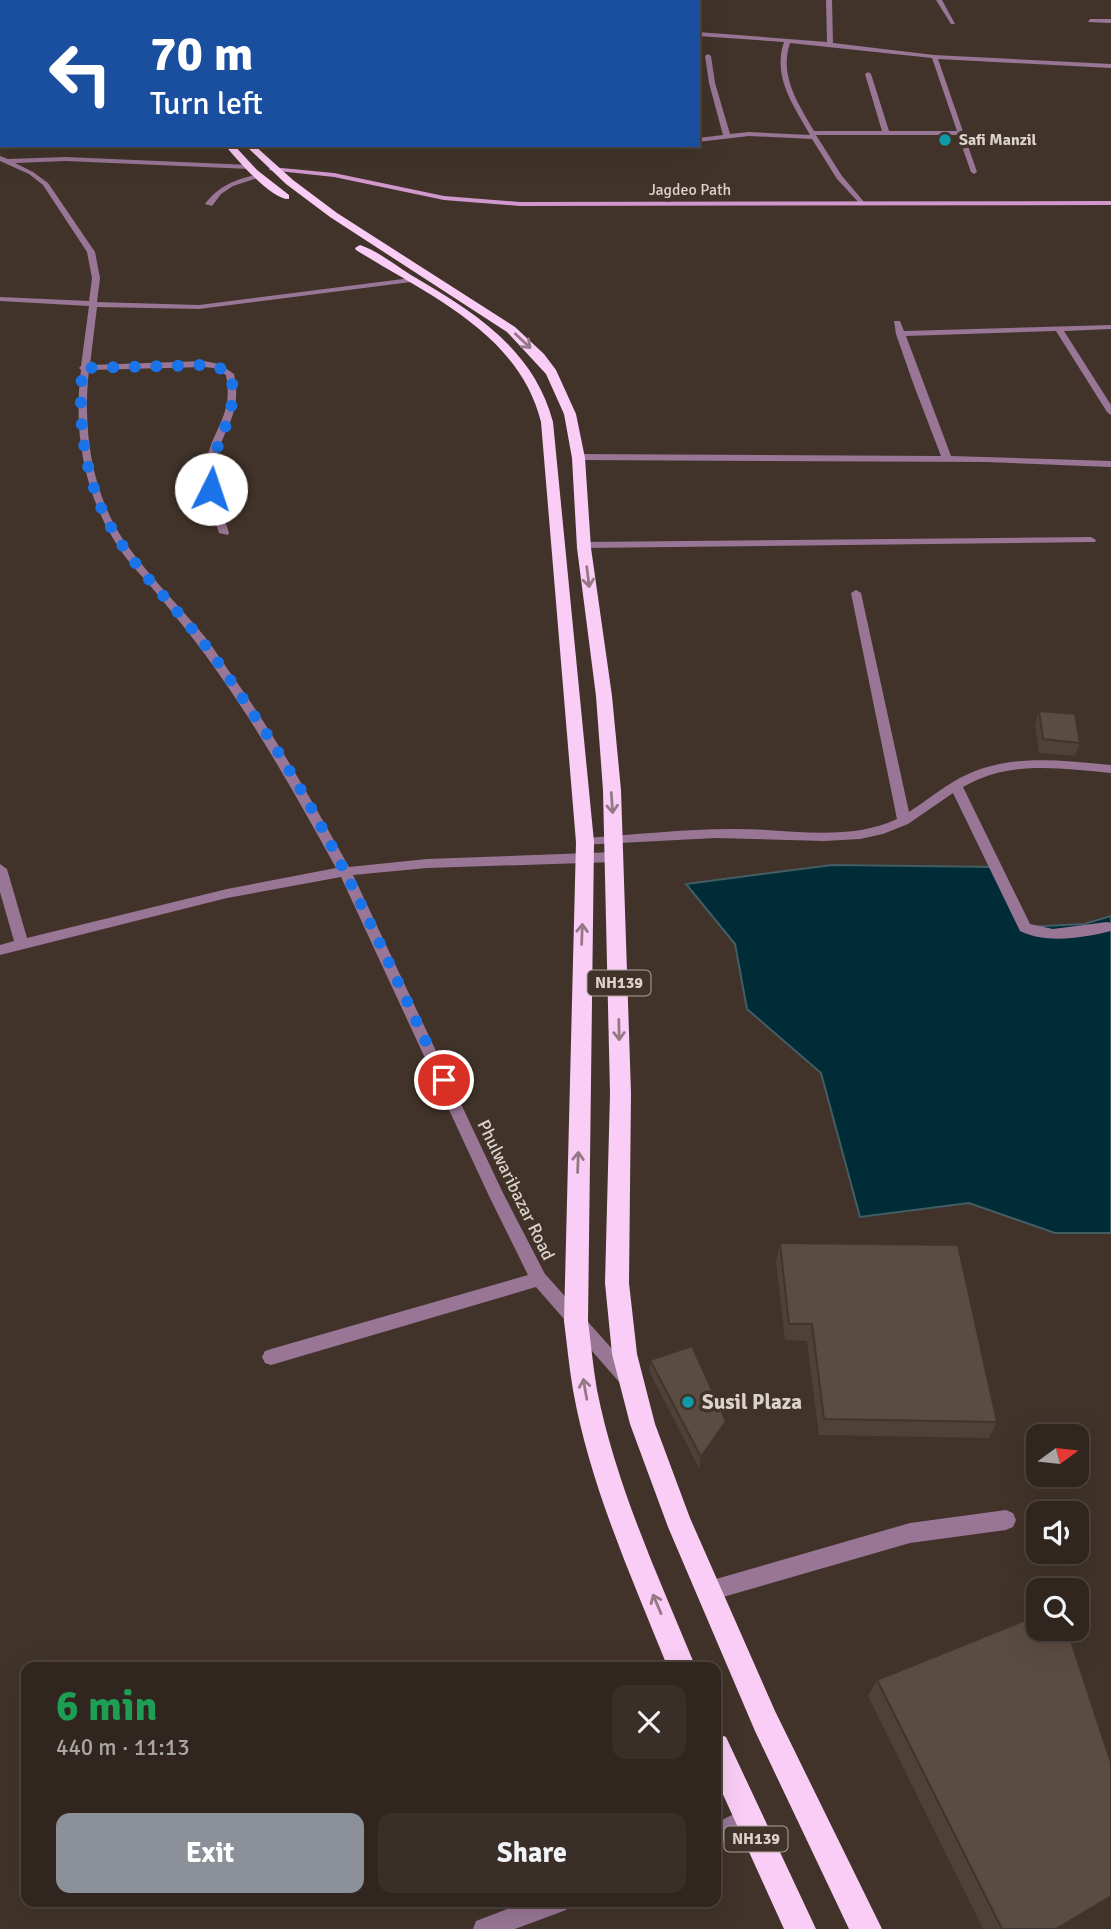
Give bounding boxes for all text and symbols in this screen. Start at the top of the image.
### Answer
text: 70 m [150,24,253,84]
icon: left [35,28,126,119]
text: Turn left [150,84,263,123]
place label: Safi Manzil [959,130,1037,150]
marker: Safi Manzil [937,132,953,148]
street label: Jagdeo Path [649,180,731,200]
one-way arrow [514,332,531,349]
position arrow [174,452,248,526]
one-way arrow [581,565,594,588]
one-way arrow [606,791,619,814]
one-way arrow [576,923,589,946]
road number: NH139 [588,970,650,995]
one-way arrow [613,1018,626,1041]
pin [414,1050,474,1110]
icon: arrive [425,1061,463,1099]
street label: Phulwaribazar Road [472,1116,560,1264]
one-way arrow [571,1151,584,1174]
one-way arrow [578,1378,591,1401]
place label: Susil Plaza [702,1389,802,1415]
marker: Susil Plaza [680,1394,696,1410]
north arrow [1026,1424,1088,1488]
map controls [1026,1424,1089,1641]
button: sound [1026,1501,1089,1564]
button: search [1026,1578,1089,1641]
one-way arrow [650,1594,663,1615]
text: 6 min [56,1681,157,1732]
button: close [612,1685,686,1759]
text: 440 m · 11:13 [56,1733,190,1762]
button: Exit [56,1813,364,1893]
button: Share [378,1813,686,1893]
road number: NH139 [724,1826,788,1852]

